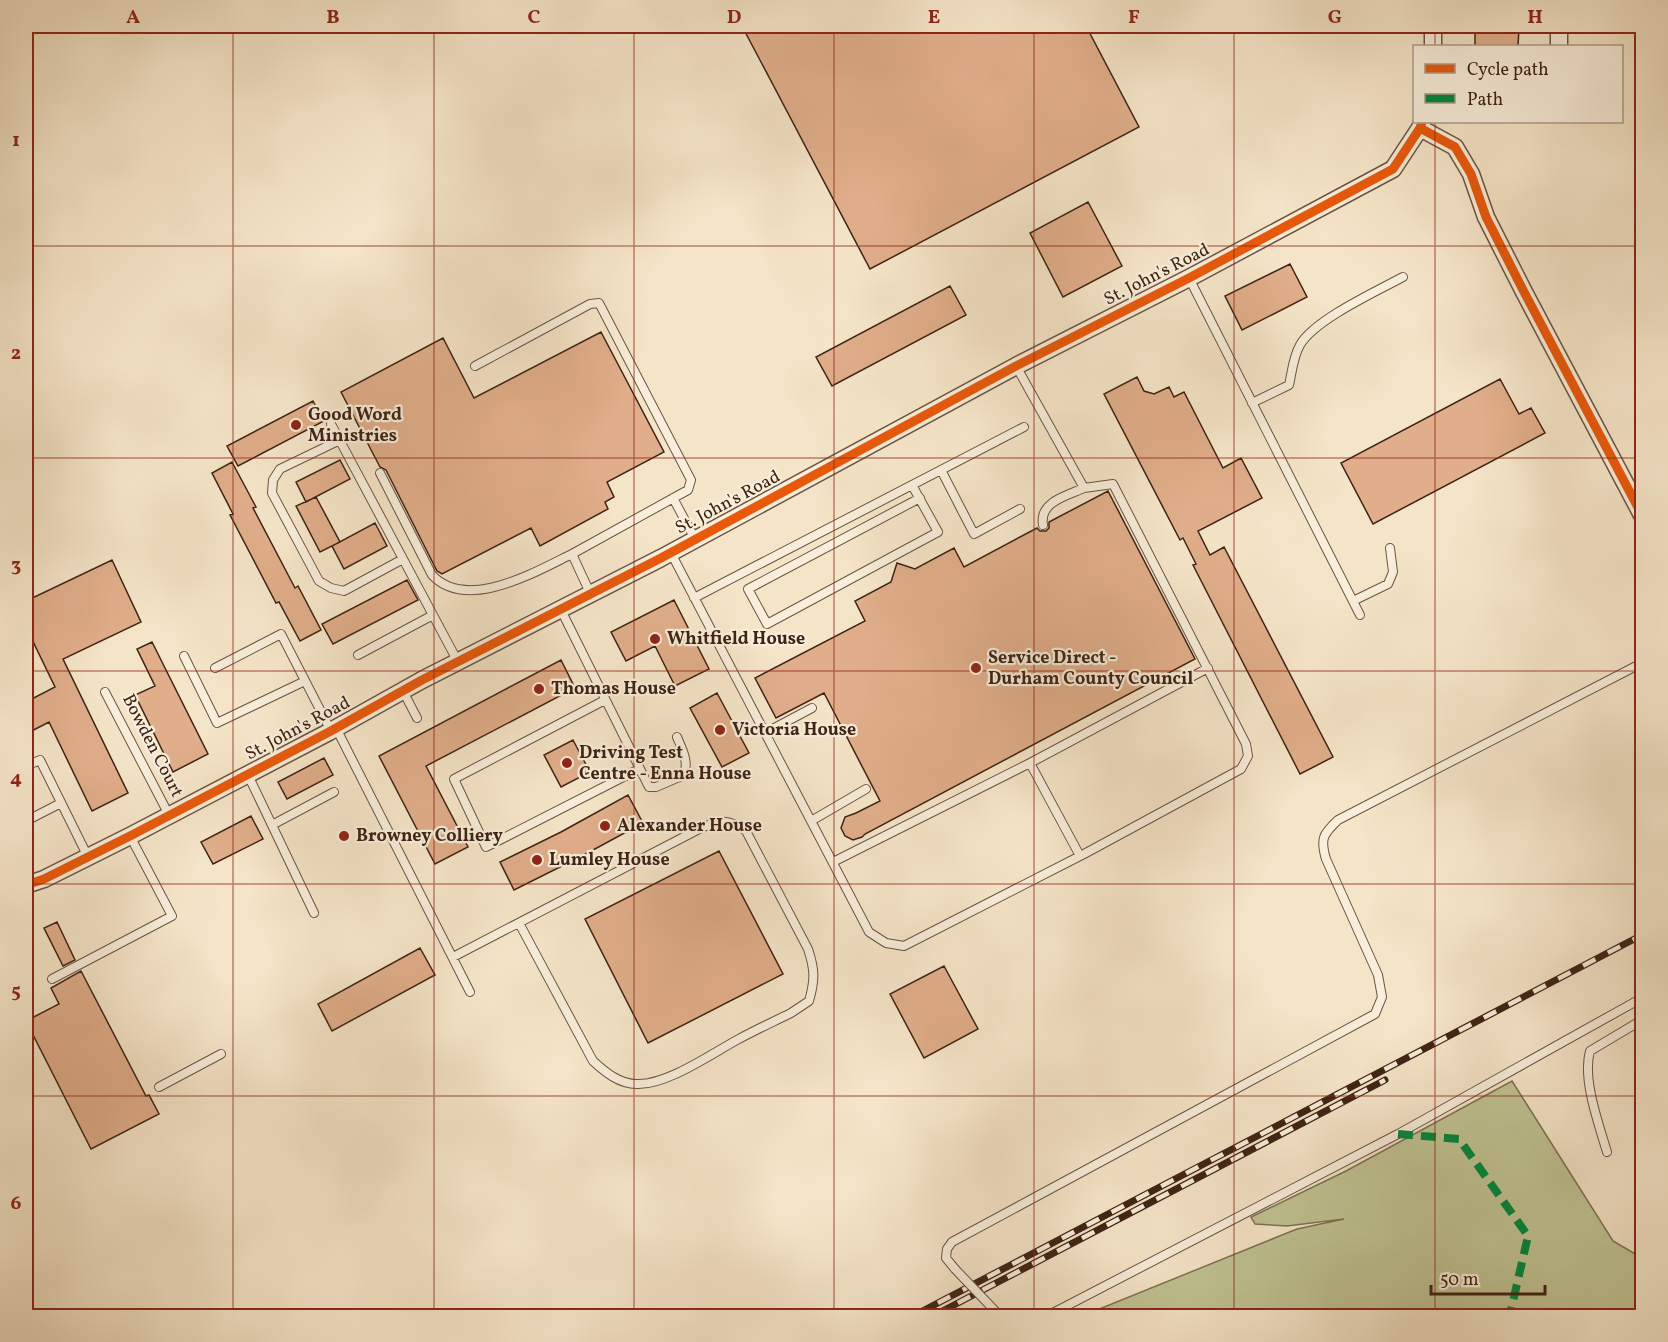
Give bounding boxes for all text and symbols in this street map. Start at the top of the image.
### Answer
text: A [126,4,140,32]
text: B [326,4,340,32]
text: C [528,4,541,32]
text: D [727,4,741,32]
text: E [928,4,940,32]
text: F [1128,4,1140,32]
text: G [1328,4,1342,32]
text: H [1527,4,1543,32]
legend [1413,45,1623,123]
text: Cycle path [1467,58,1549,83]
text: Path [1467,88,1503,113]
text: 1 [12,127,20,155]
street label: St. John's Road [1100,238,1214,312]
text: 2 [11,340,21,368]
place label: Good Word Ministries [308,403,402,449]
marker: Good Word Ministries [289,418,303,432]
street label: St. John's Road [671,465,785,541]
text: 3 [11,552,21,580]
place label: Whitfield House [667,627,805,652]
marker: Whitfield House [648,632,662,646]
place label: Service Direct - Durham County Council [988,646,1193,692]
marker: Service Direct - Durham County Council [969,661,983,675]
place label: Thomas House [551,677,676,702]
marker: Thomas House [532,682,546,696]
street label: Bowden Court [115,690,189,802]
street label: St. John's Road [241,691,355,767]
place label: Victoria House [732,718,856,743]
marker: Victoria House [713,723,727,737]
place label: Driving Test Centre - Enna House [579,741,751,787]
marker: Driving Test Centre - Enna House [560,756,574,770]
text: 4 [10,765,22,793]
place label: Alexander House [617,814,762,839]
marker: Alexander House [598,819,612,833]
place label: Browney Colliery [356,824,503,849]
marker: Browney Colliery [337,829,351,843]
place label: Lumley House [549,848,670,873]
marker: Lumley House [530,853,544,867]
text: 5 [11,978,21,1006]
text: 6 [11,1190,22,1218]
scale bar [1431,1258,1545,1296]
text: 50 m [1440,1268,1479,1293]

